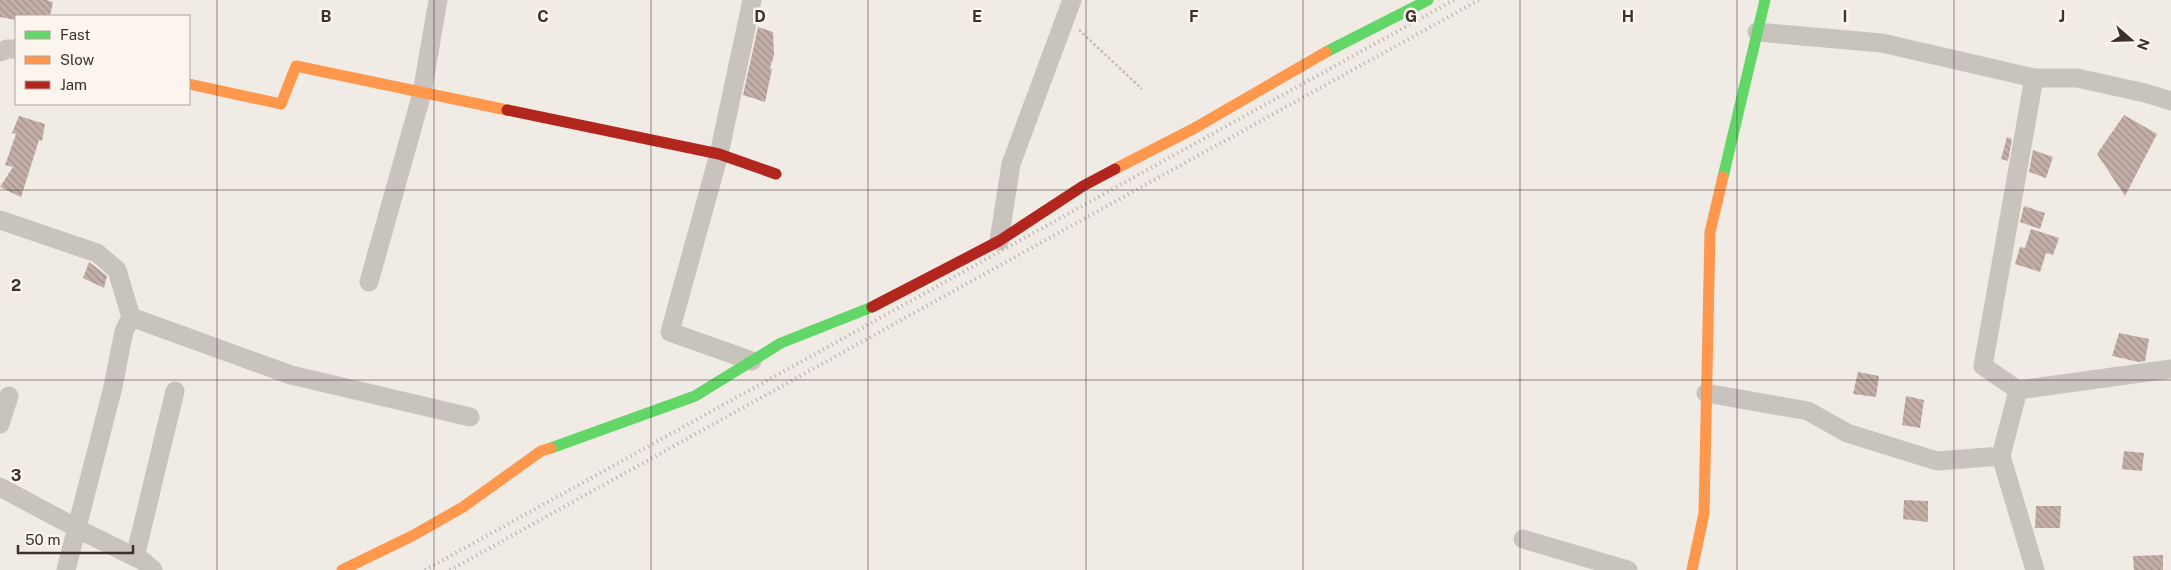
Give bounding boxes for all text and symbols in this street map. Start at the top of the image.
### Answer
text: B [321,7,332,26]
text: C [537,7,549,26]
text: D [754,7,766,26]
text: E [972,7,982,26]
text: F [1189,7,1199,26]
text: G [1405,7,1417,26]
text: H [1622,7,1634,26]
text: I [1843,7,1847,26]
text: J [2059,7,2065,26]
legend [15,15,190,105]
north arrow [2106,15,2156,65]
text: Fast [60,26,90,43]
text: N [2134,37,2153,52]
text: Slow [60,51,95,68]
text: Jam [60,76,87,93]
text: 2 [11,276,21,295]
text: 3 [11,466,21,485]
scale bar [18,522,132,554]
text: 50 m [25,531,60,548]

